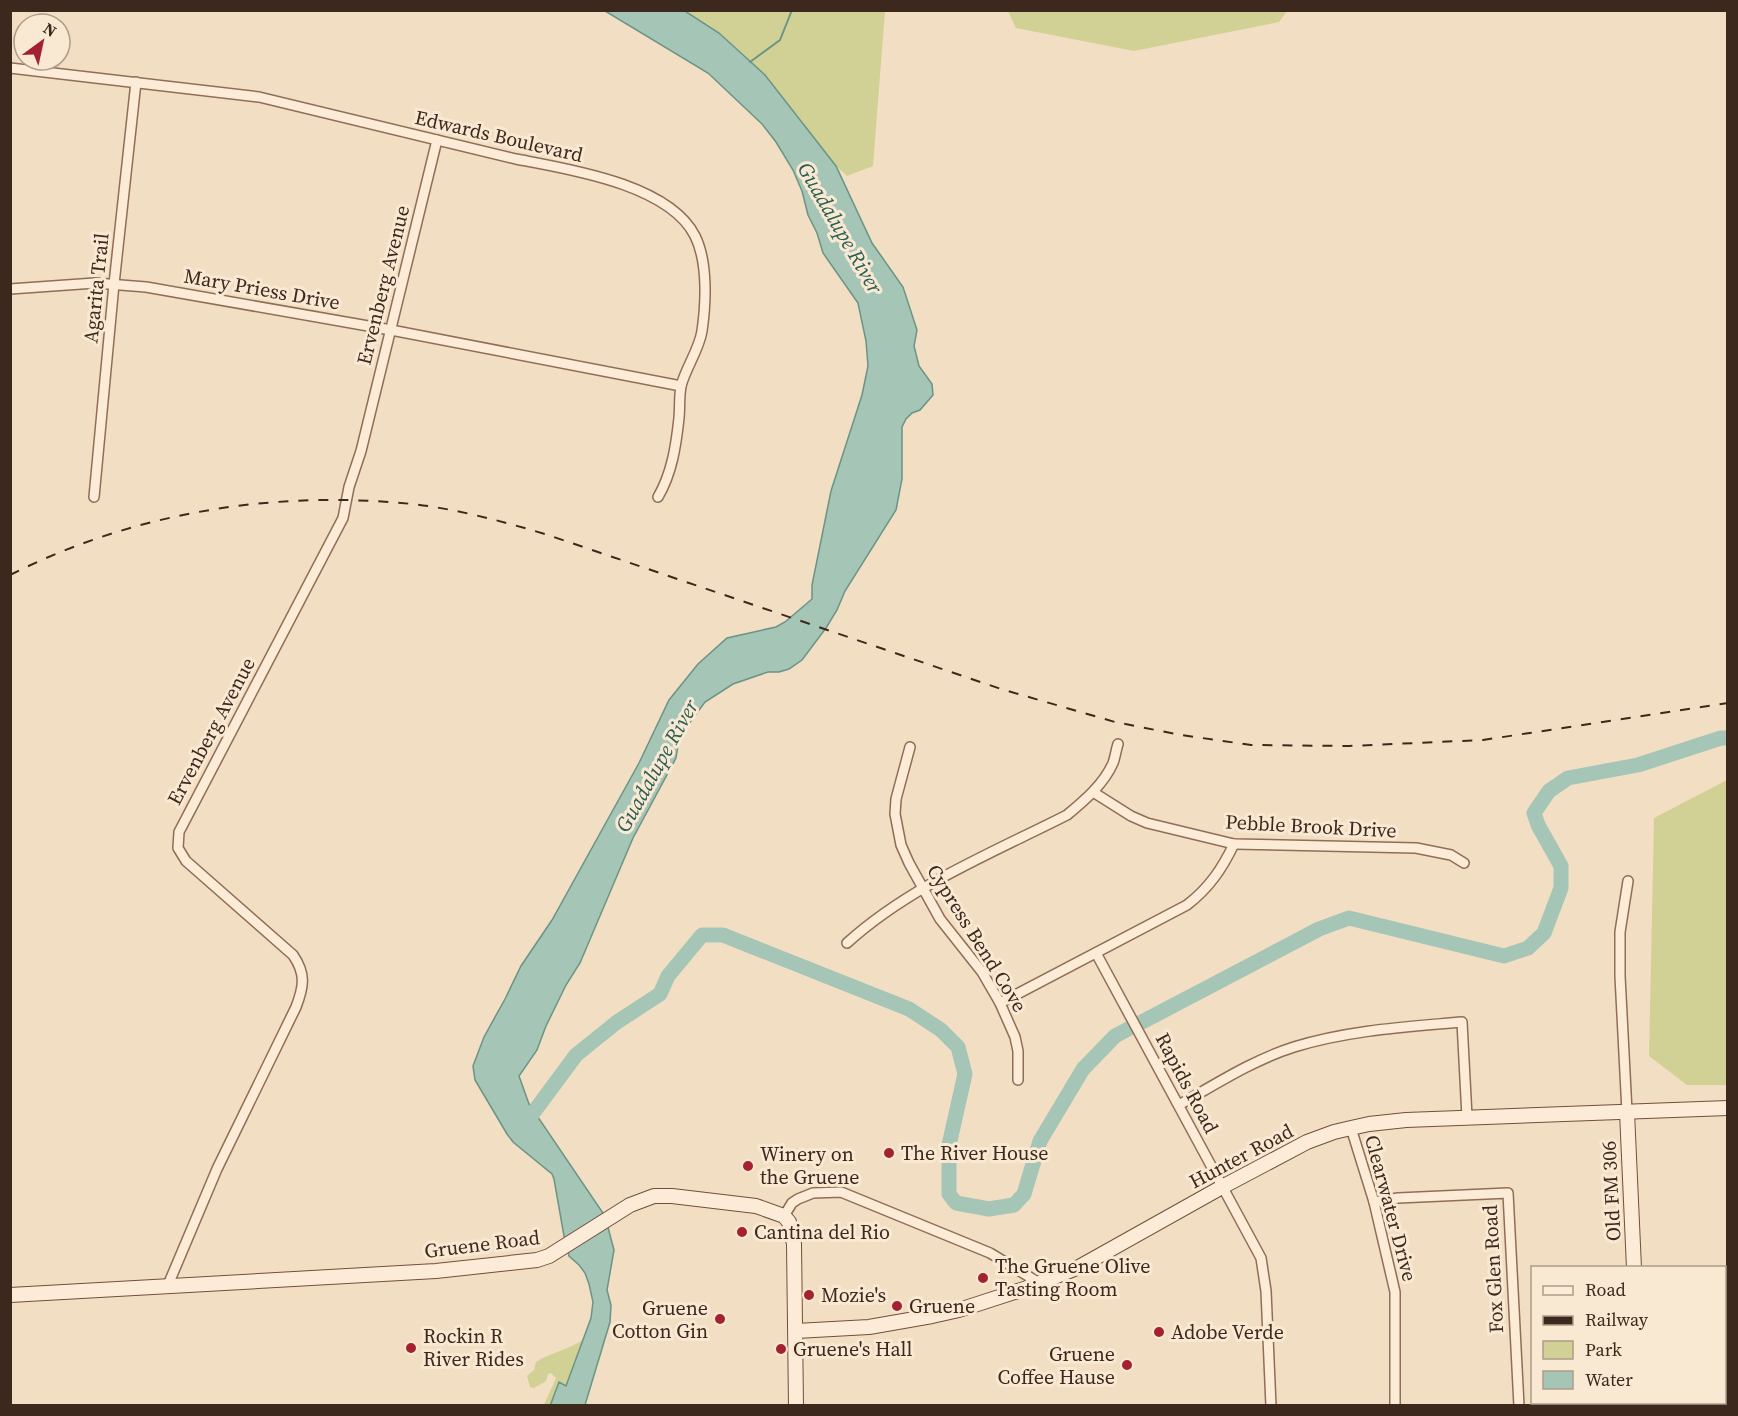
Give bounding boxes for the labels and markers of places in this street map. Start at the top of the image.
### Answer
place label: The River House [901,1139,1048,1167]
place label: Winery on the Gruene [760,1140,859,1191]
marker: The River House [882,1146,896,1160]
marker: Winery on the Gruene [741,1159,755,1173]
place label: Cantina del Rio [754,1218,890,1246]
marker: Cantina del Rio [735,1225,749,1239]
place label: The Gruene Olive Tasting Room [995,1252,1150,1303]
marker: The Gruene Olive Tasting Room [976,1271,990,1285]
place label: Mozie's [821,1281,886,1309]
marker: Mozie's [802,1288,816,1302]
place label: Gruene [909,1292,975,1320]
place label: Gruene Cotton Gin [612,1294,708,1345]
marker: Gruene [890,1299,904,1313]
marker: Gruene Cotton Gin [713,1312,727,1326]
place label: Adobe Verde [1171,1318,1284,1346]
place label: Rockin R River Rides [423,1322,524,1373]
marker: Adobe Verde [1152,1325,1166,1339]
place label: Gruene's Hall [793,1335,913,1363]
place label: Gruene Coffee Hause [997,1340,1115,1391]
marker: Rockin R River Rides [404,1341,418,1355]
marker: Gruene's Hall [774,1342,788,1356]
marker: Gruene Coffee Hause [1120,1358,1134,1372]

